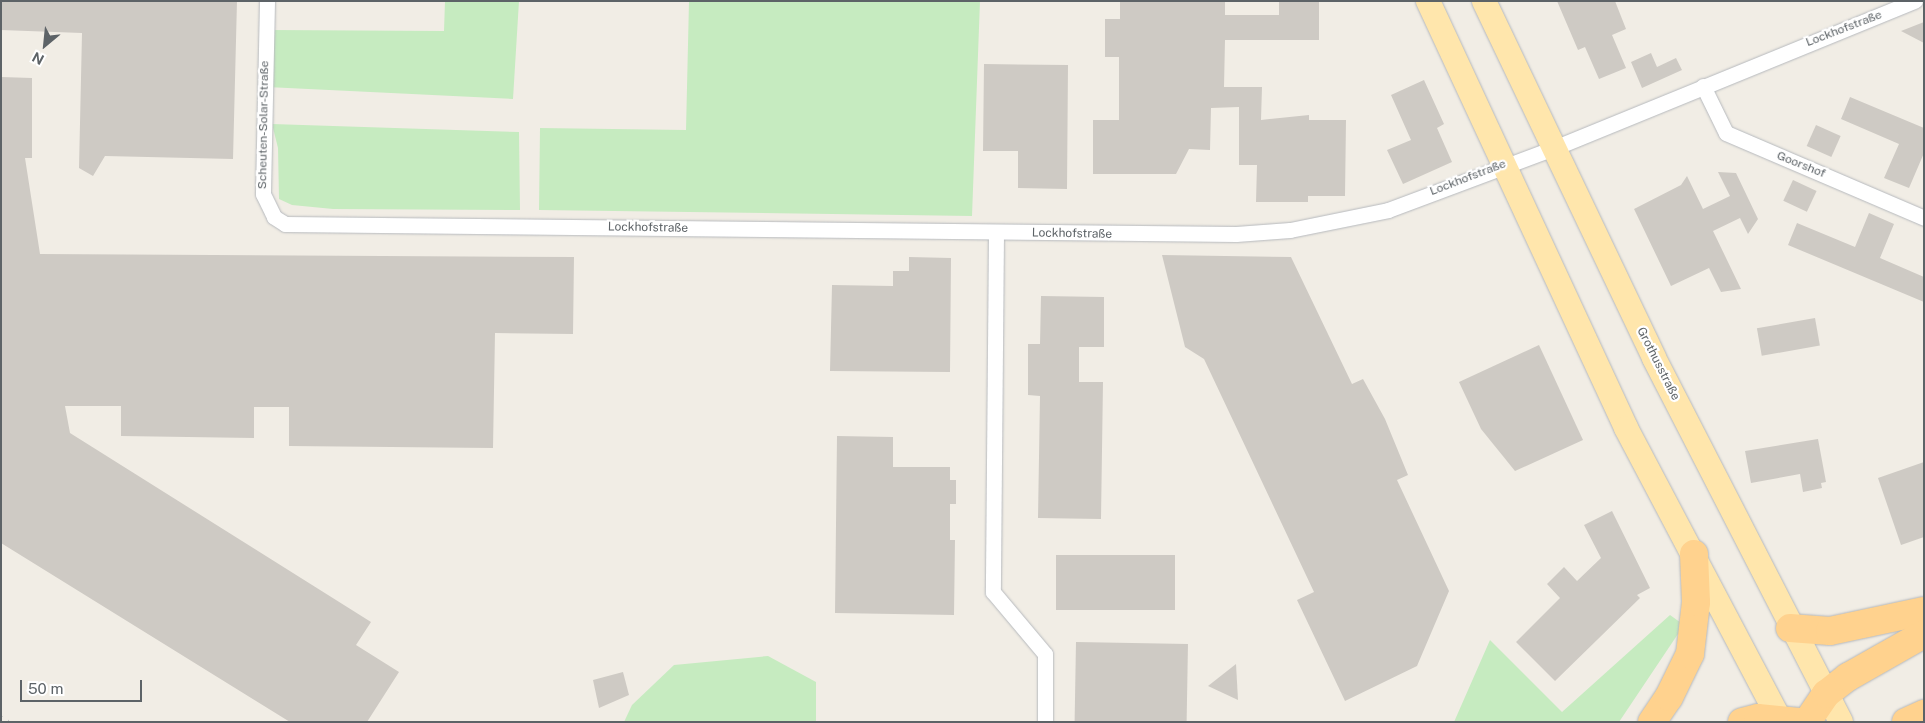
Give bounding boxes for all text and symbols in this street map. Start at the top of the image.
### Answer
street label: Lockhofstraße [1804,8,1884,50]
north arrow [20,20,70,70]
text: N [29,49,47,68]
street label: Scheuten-Solar-Straße [256,61,272,189]
street label: Goorshof [1775,149,1827,181]
street label: Lockhofstraße [1428,157,1508,199]
street label: Lockhofstraße [608,220,688,236]
street label: Lockhofstraße [1032,226,1112,242]
street label: Grothusstraße [1633,325,1683,403]
scale bar [22,670,145,702]
text: 50 m [28,680,63,697]

